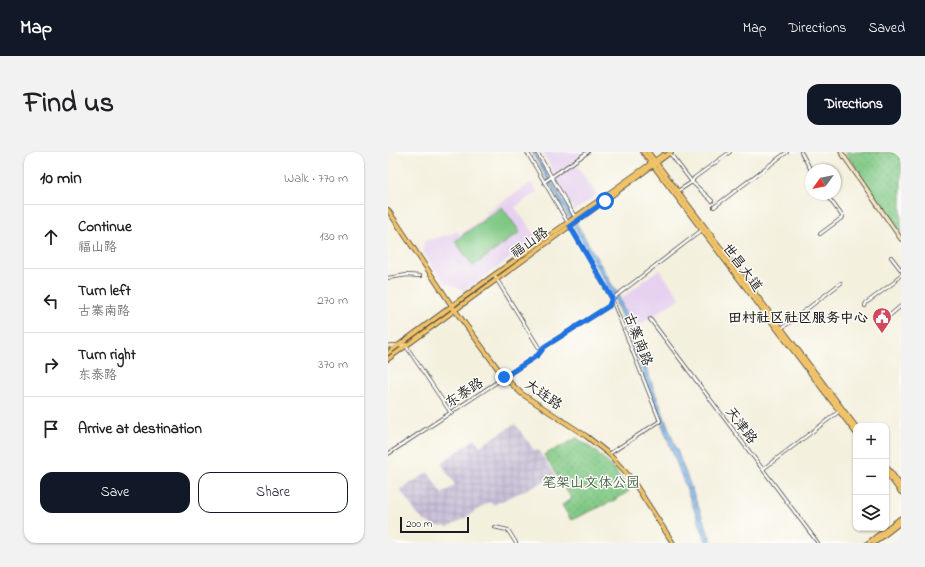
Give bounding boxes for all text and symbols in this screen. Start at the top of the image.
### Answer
text: Map [20,15,52,42]
text: Map [743,18,766,39]
text: Directions [788,18,846,39]
text: Saved [868,18,905,39]
text: Find us [24,84,114,125]
button: Directions [807,84,901,125]
north arrow [805,164,841,200]
text: 10 min [40,166,82,191]
text: Walk · 770 m [284,169,348,188]
route start [596,192,614,210]
text: Continue [78,216,132,238]
street label: 福山路 [507,223,553,264]
icon: ahead [40,226,62,248]
text: 130 m [320,227,348,246]
text: 福山路 [78,238,117,257]
street label: 世昌大道 [717,239,767,297]
text: Turn left [78,280,131,302]
icon: left [40,290,62,312]
text: 270 m [317,291,348,310]
text: 古寨南路 [78,302,130,321]
public building icon: 田村社区社区服务中心 [871,306,893,334]
place label: 田村社区社区服务中心 [728,308,868,329]
street label: 古寨南路 [618,310,657,369]
text: Turn right [78,344,136,366]
icon: right [40,354,62,376]
text: 370 m [318,355,348,374]
text: 东泰路 [78,366,117,385]
route end [495,368,513,386]
street label: 东泰路 [441,373,488,414]
street label: 大连路 [520,375,566,416]
street label: 天津路 [720,403,762,449]
icon: arrive [40,418,62,440]
text: Arrive at destination [78,418,202,440]
map controls [853,423,889,531]
button: + [853,423,889,459]
button: − [853,459,889,495]
button: Save [40,472,190,513]
button: Share [198,472,348,513]
park label: 笔架山文体公园 [542,473,640,494]
button: layers [853,495,889,531]
scale bar [400,515,469,534]
text: 200 m [406,516,432,532]

